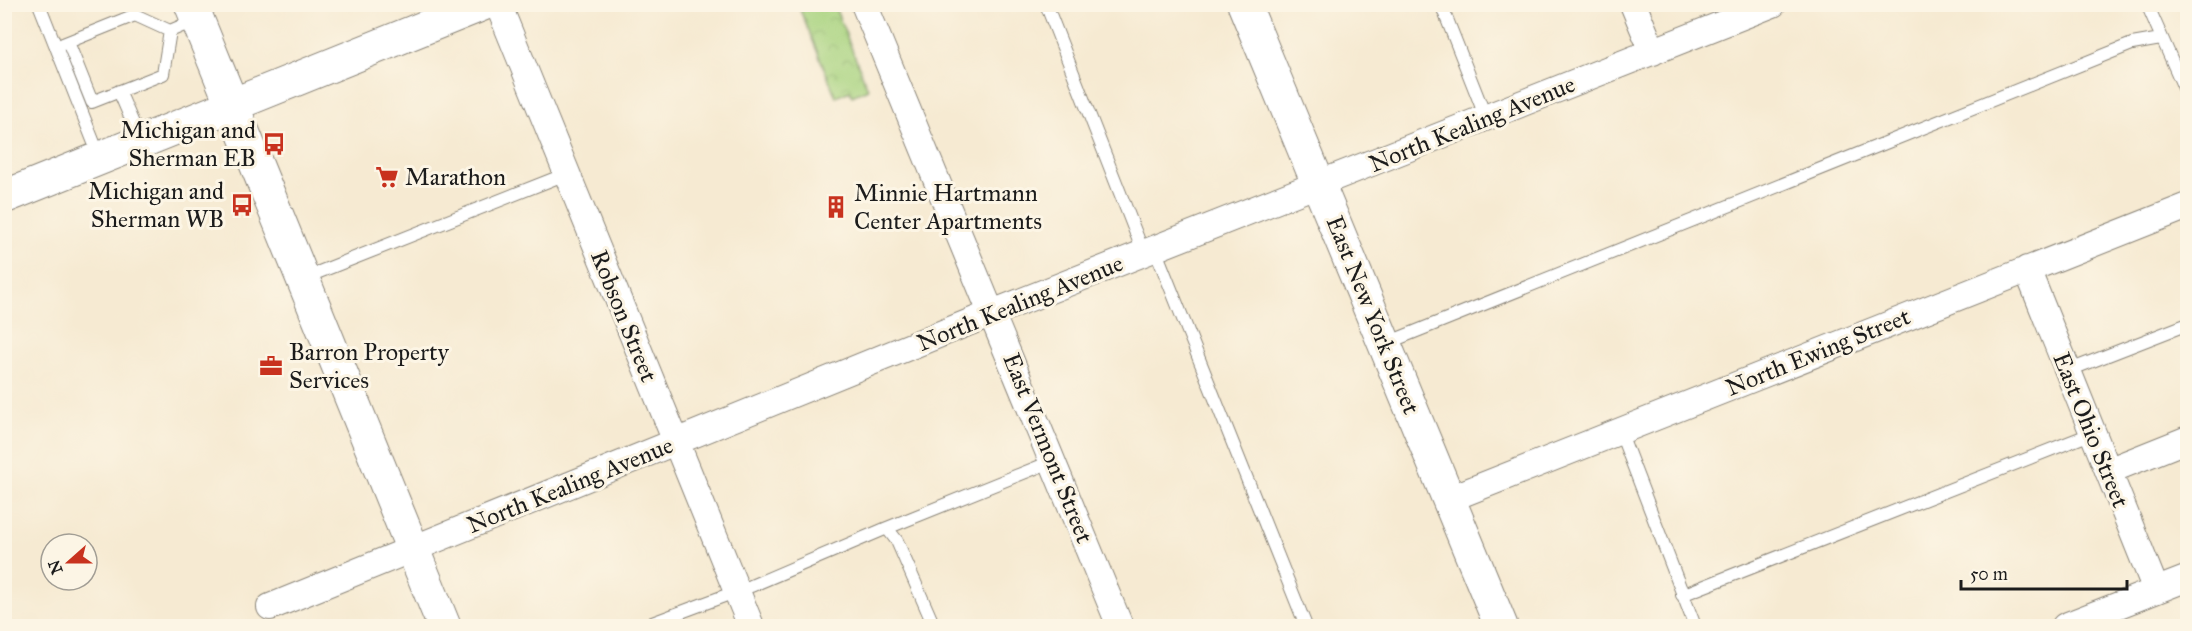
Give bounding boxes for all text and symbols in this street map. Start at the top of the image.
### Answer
street label: North Kealing Avenue [1365,69,1579,179]
place label: Michigan and Sherman EB [120,115,256,173]
bus stop icon: Michigan and Sherman EB [261,131,287,157]
place label: Marathon [405,162,506,192]
supermarket icon: Marathon [374,164,400,190]
place label: Michigan and Sherman WB [88,176,224,234]
place label: Minnie Hartmann Center Apartments [854,178,1042,236]
bus stop icon: Michigan and Sherman WB [229,192,255,218]
building icon: Minnie Hartmann Center Apartments [823,194,849,220]
street label: East New York Street [1320,212,1427,419]
street label: Robson Street [584,246,664,387]
street label: North Kealing Avenue [913,248,1127,358]
street label: North Ewing Street [1721,301,1915,403]
place label: Barron Property Services [289,337,450,395]
street label: East Ohio Street [2046,348,2136,512]
street label: East Vermont Street [996,349,1100,548]
office icon: Barron Property Services [258,353,284,379]
street label: North Kealing Avenue [463,430,677,540]
north arrow [39,532,99,592]
scale bar [1961,553,2128,591]
text: N [44,557,67,577]
text: 50 m [1970,563,2008,585]

